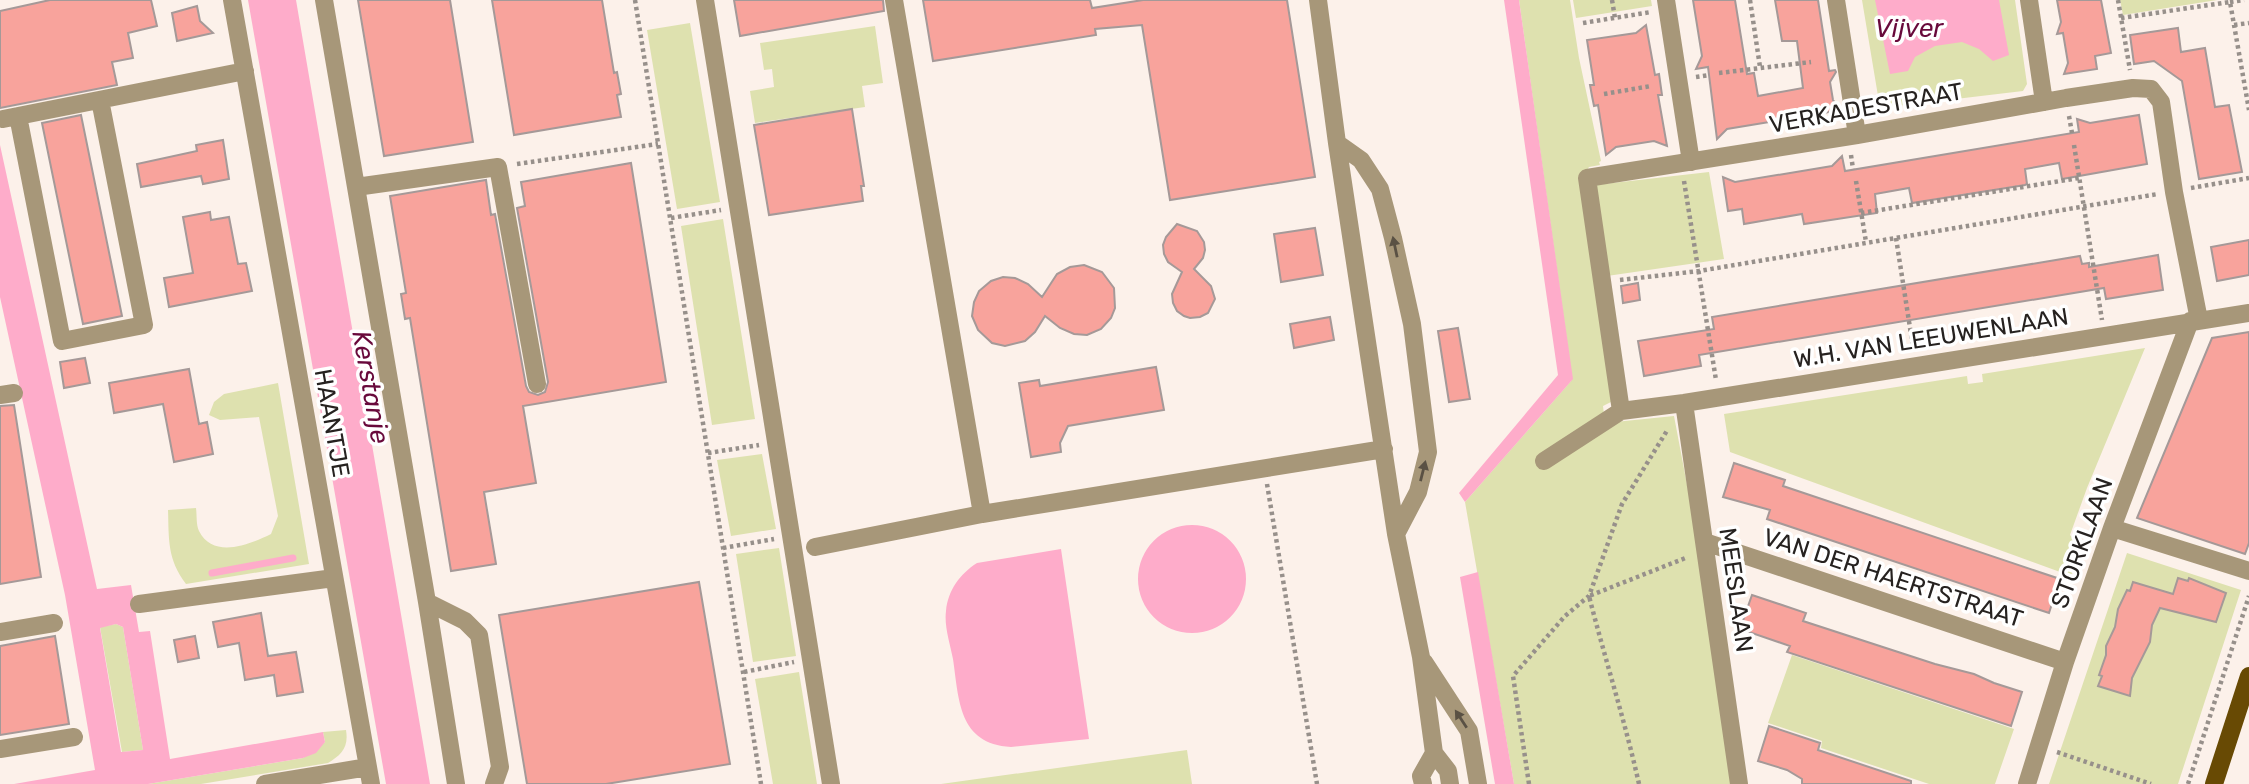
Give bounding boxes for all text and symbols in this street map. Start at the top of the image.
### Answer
water label: Vijver [1875,13,1944,44]
street label: VERKADESTRAAT [1767,77,1965,139]
one-way arrow [1390,236,1401,258]
street label: W.H. VAN LEEUWENLAAN [1792,302,2070,374]
water label: Kerstanje [345,328,396,446]
street label: HAANTJE [309,367,355,479]
one-way arrow [1418,460,1429,482]
street label: STORKLAAN [2045,474,2119,612]
street label: VAN DER HAERTSTRAAT [1760,523,2027,633]
street label: MEESLAAN [1713,526,1759,654]
one-way arrow [1454,710,1468,728]

